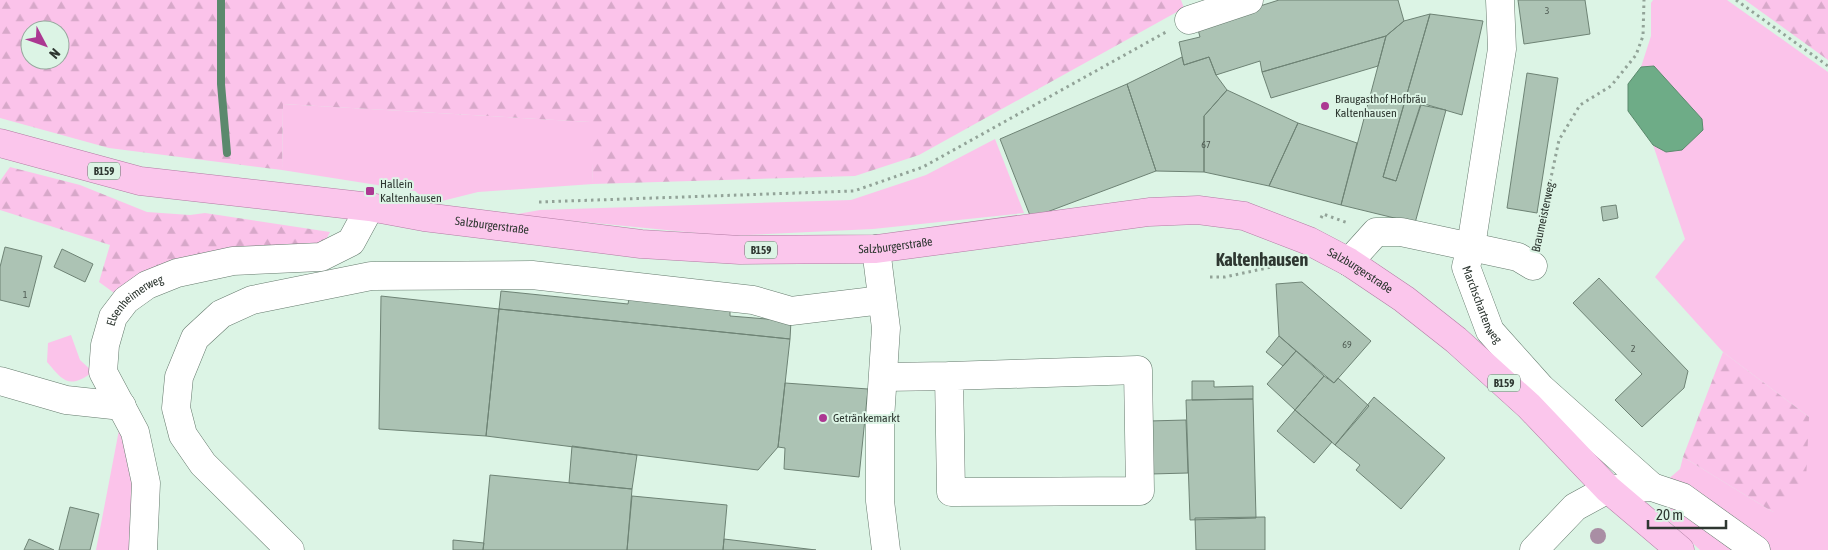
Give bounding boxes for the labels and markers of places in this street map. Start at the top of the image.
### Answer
place label: Braugasthof Hofbräu Kaltenhausen [1335,92,1426,120]
marker: Braugasthof Hofbräu Kaltenhausen [1319,100,1331,112]
place label: Hallein Kaltenhausen [380,177,442,205]
marker: Hallein Kaltenhausen [364,185,376,197]
place label: Getränkemarkt [833,411,900,425]
marker: Getränkemarkt [817,412,829,424]

